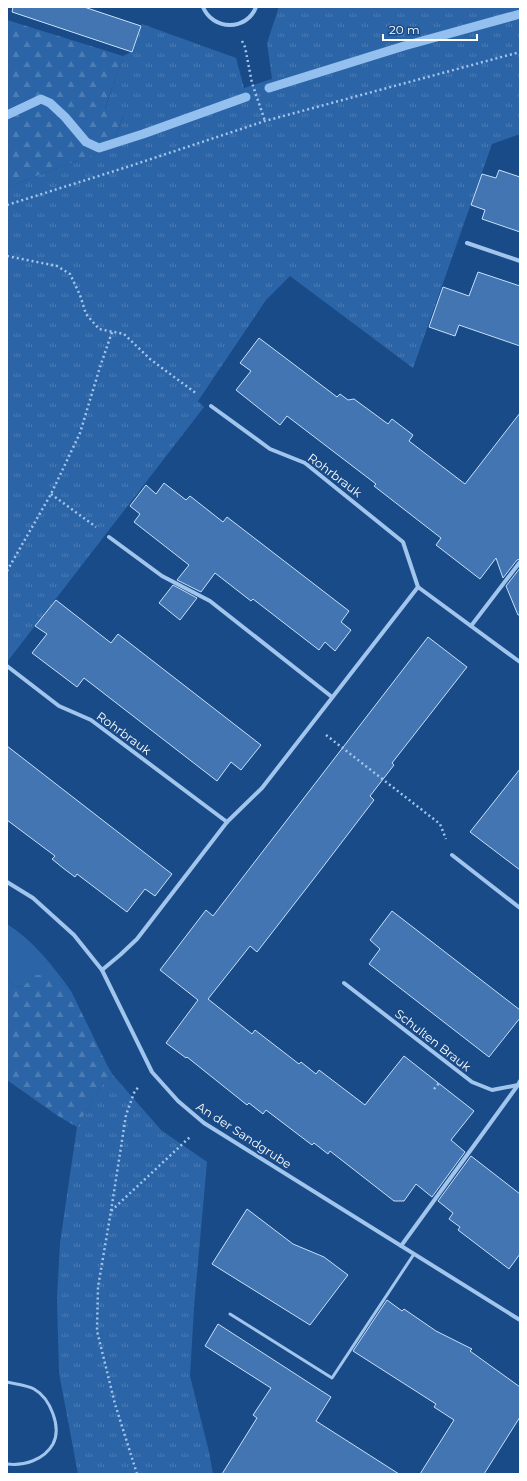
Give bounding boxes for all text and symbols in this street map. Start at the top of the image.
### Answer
scale bar [383,16,477,42]
text: 20 m [389,22,420,37]
street label: Rohrbrauk [305,450,366,501]
street label: Rohrbrauk [94,708,155,758]
street label: Schulten Brauk [392,1006,475,1075]
street label: An der Sandgrube [194,1099,294,1171]

